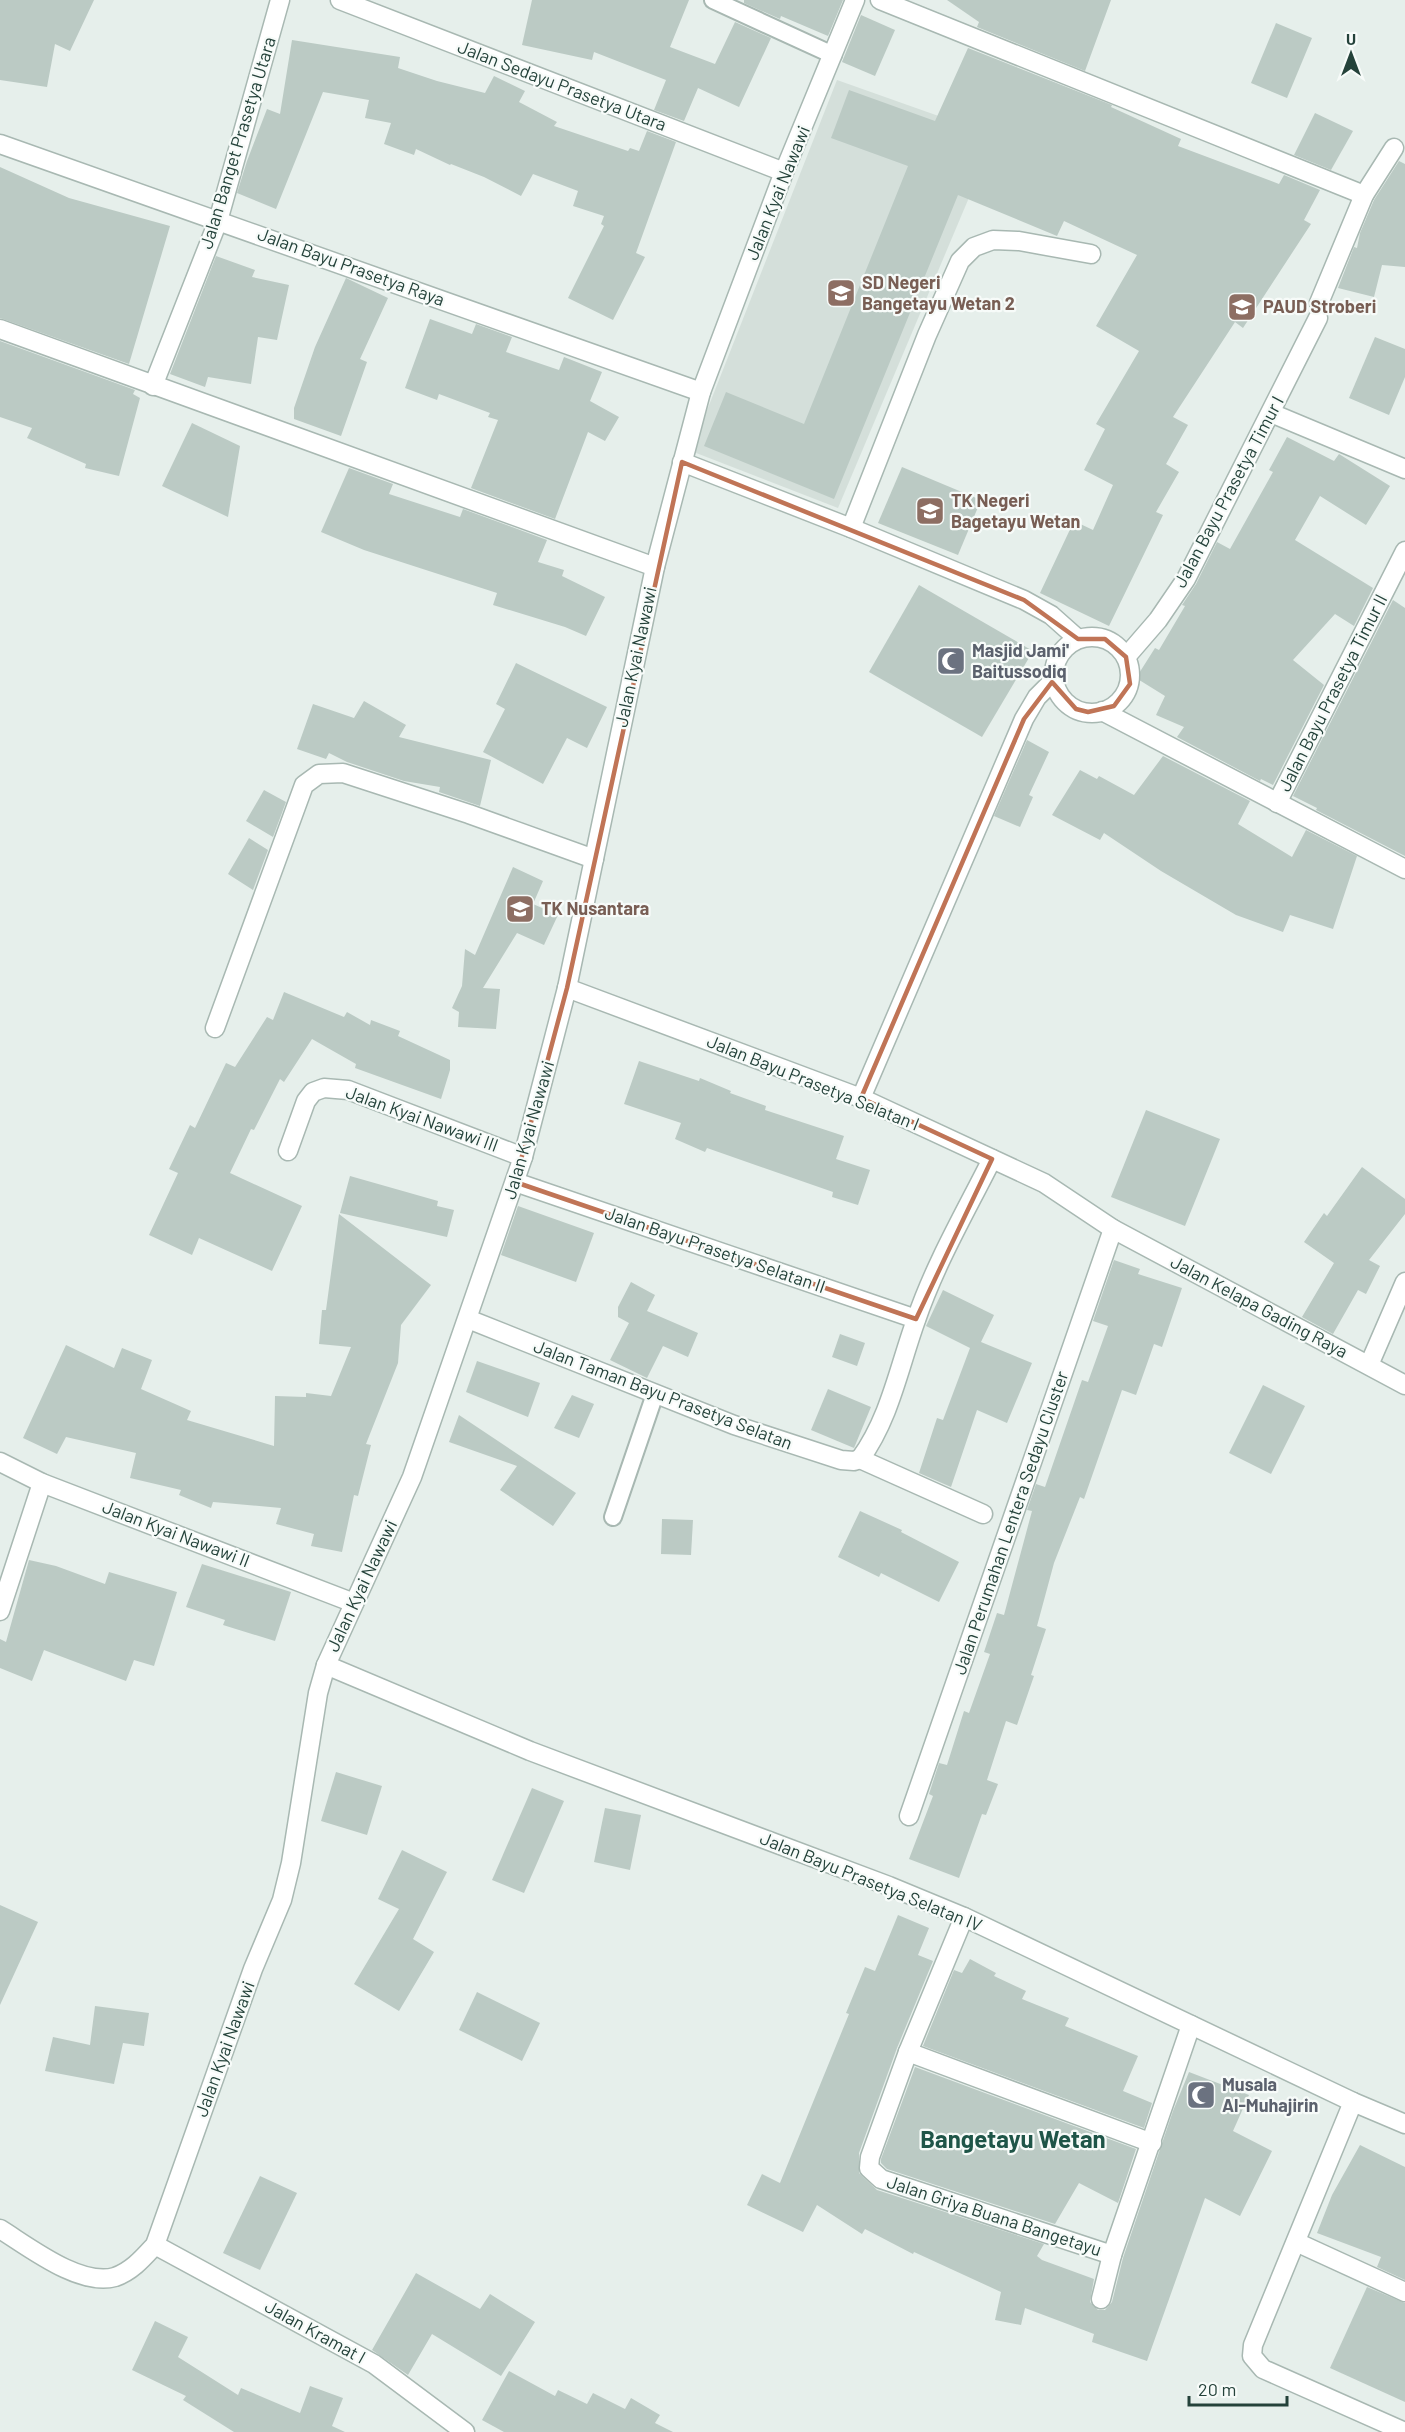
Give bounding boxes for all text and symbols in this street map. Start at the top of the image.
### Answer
north arrow [1321,24,1381,84]
text: U [1346,29,1356,48]
street label: Jalan Banget Prasetya Utara [194,34,280,251]
street label: Jalan Sedayu Prasetya Utara [455,35,670,135]
street label: Jalan Kyai Nawawi [740,122,814,263]
street label: Jalan Bayu Prasetya Raya [255,222,448,310]
place label: SD Negeri Bangetayu Wetan 2 [862,271,1015,314]
school or university icon: SD Negeri Bangetayu Wetan 2 [825,277,857,309]
school or university icon: PAUD Stroberi [1226,291,1258,323]
place label: PAUD Stroberi [1263,295,1376,317]
street label: Jalan Bayu Prasetya Timur I [1168,392,1288,591]
place label: TK Negeri Bagetayu Wetan [951,489,1080,532]
school or university icon: TK Negeri Bagetayu Wetan [914,495,946,527]
street label: Jalan Kyai Nawawi [609,585,661,729]
street label: Jalan Bayu Prasetya Timur II [1273,590,1392,795]
place label: Masjid Jami' Baitussodiq [972,639,1069,682]
mosque icon: Masjid Jami' Baitussodiq [935,645,967,677]
school or university icon: TK Nusantara [504,893,536,925]
place label: TK Nusantara [541,897,649,919]
street label: Jalan Bayu Prasetya Selatan I [704,1029,923,1135]
street label: Jalan Kyai Nawawi [498,1058,558,1202]
street label: Jalan Kyai Nawawi III [343,1080,502,1156]
street label: Jalan Bayu Prasetya Selatan II [602,1201,828,1297]
street label: Jalan Kelapa Gading Raya [1167,1250,1352,1362]
street label: Jalan Taman Bayu Prasetya Selatan [531,1334,796,1454]
street label: Jalan Perumahan Lentera Sedayu Cluster [948,1368,1073,1677]
street label: Jalan Kyai Nawawi II [100,1495,253,1571]
street label: Jalan Kyai Nawawi [321,1516,401,1655]
street label: Jalan Bayu Prasetya Selatan IV [757,1826,986,1936]
street label: Jalan Kyai Nawawi [189,1978,259,2120]
place label: Musala Al-Muhajirin [1222,2073,1318,2116]
mosque icon: Musala Al-Muhajirin [1185,2079,1217,2111]
district label: Bangetayu Wetan [920,2124,1106,2153]
street label: Jalan Griya Buana Bangetayu [884,2170,1104,2260]
street label: Jalan Kramat I [261,2294,370,2368]
scale bar [1189,2369,1286,2407]
text: 20 m [1198,2378,1236,2400]

